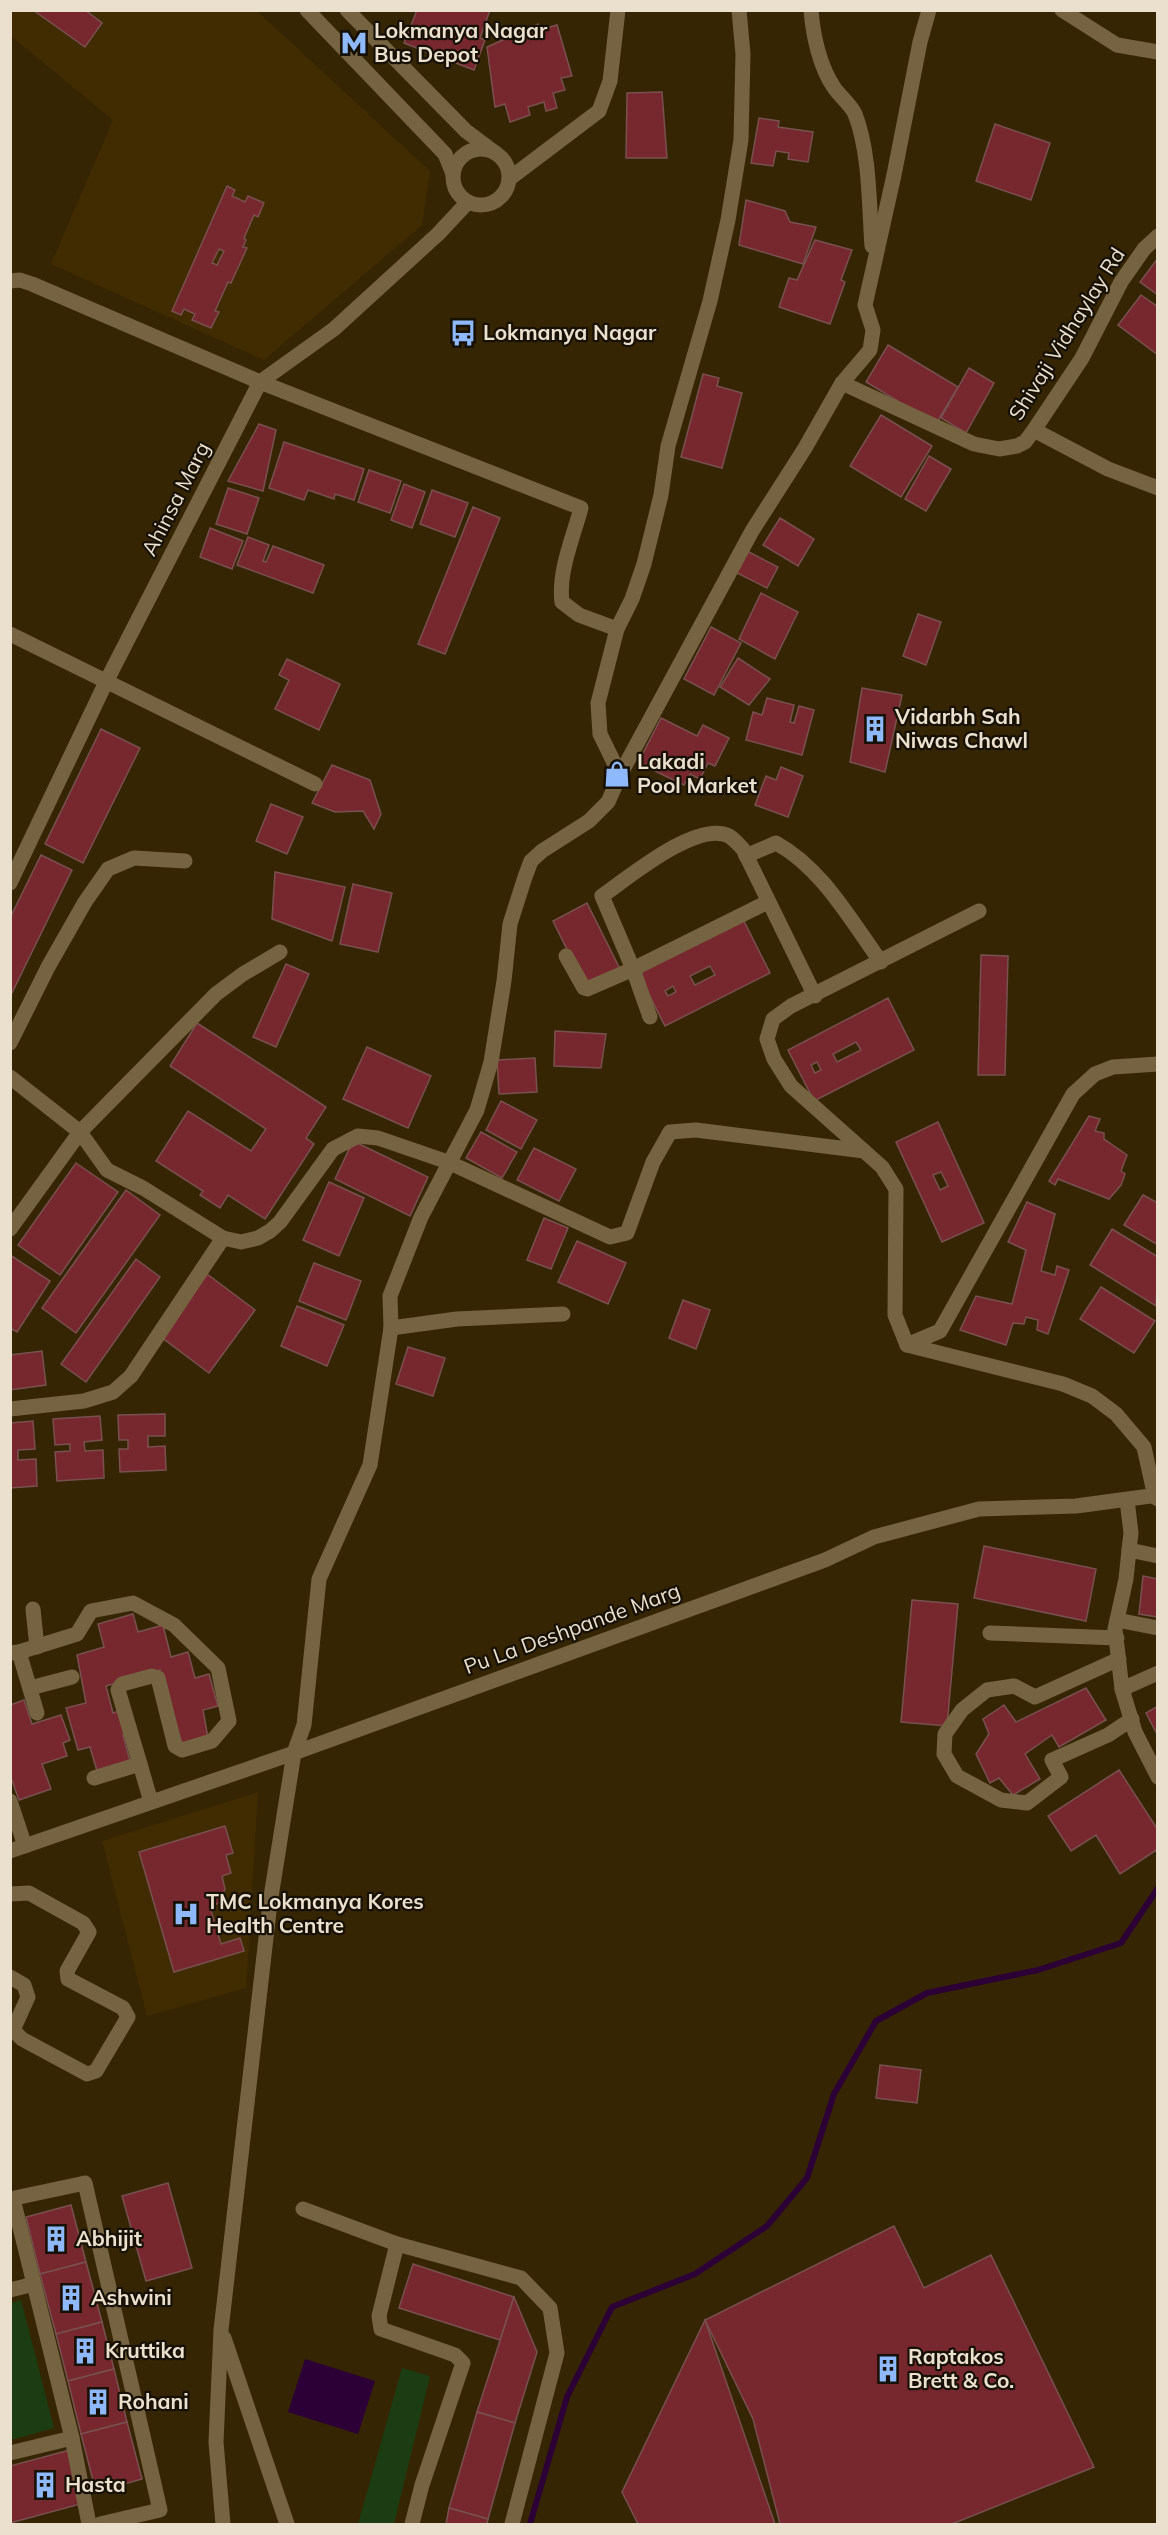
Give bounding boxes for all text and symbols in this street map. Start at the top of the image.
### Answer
place label: Lokmanya Nagar Bus Depot [374,17,548,67]
metro station icon: Lokmanya Nagar Bus Depot [339,28,369,58]
street label: Shivaji Vidhaylay Rd [1002,242,1130,425]
bus stop icon: Lokmanya Nagar [448,318,478,348]
place label: Lokmanya Nagar [483,319,657,345]
street label: Ahinsa Marg [135,437,215,560]
place label: Vidarbh Sah Niwas Chawl [894,703,1028,753]
building icon: Vidarbh Sah Niwas Chawl [860,714,890,744]
place label: Lakadi Pool Market [637,748,757,798]
shop icon: Lakadi Pool Market [602,759,632,789]
street label: Pu La Deshpande Marg [460,1577,683,1679]
place label: TMC Lokmanya Kores Health Centre [206,1888,424,1938]
hospital icon: TMC Lokmanya Kores Health Centre [171,1899,201,1929]
building icon: Abhijit [41,2224,71,2254]
place label: Abhijit [76,2225,142,2251]
building icon: Ashwini [56,2283,86,2313]
place label: Ashwini [91,2284,172,2310]
building icon: Kruttika [70,2336,100,2366]
place label: Kruttika [105,2337,185,2363]
place label: Raptakos Brett & Co. [908,2343,1014,2393]
building icon: Raptakos Brett & Co. [873,2354,903,2384]
building icon: Rohani [83,2387,113,2417]
place label: Rohani [118,2388,189,2414]
building icon: Hasta [30,2470,60,2500]
place label: Hasta [65,2471,126,2497]

